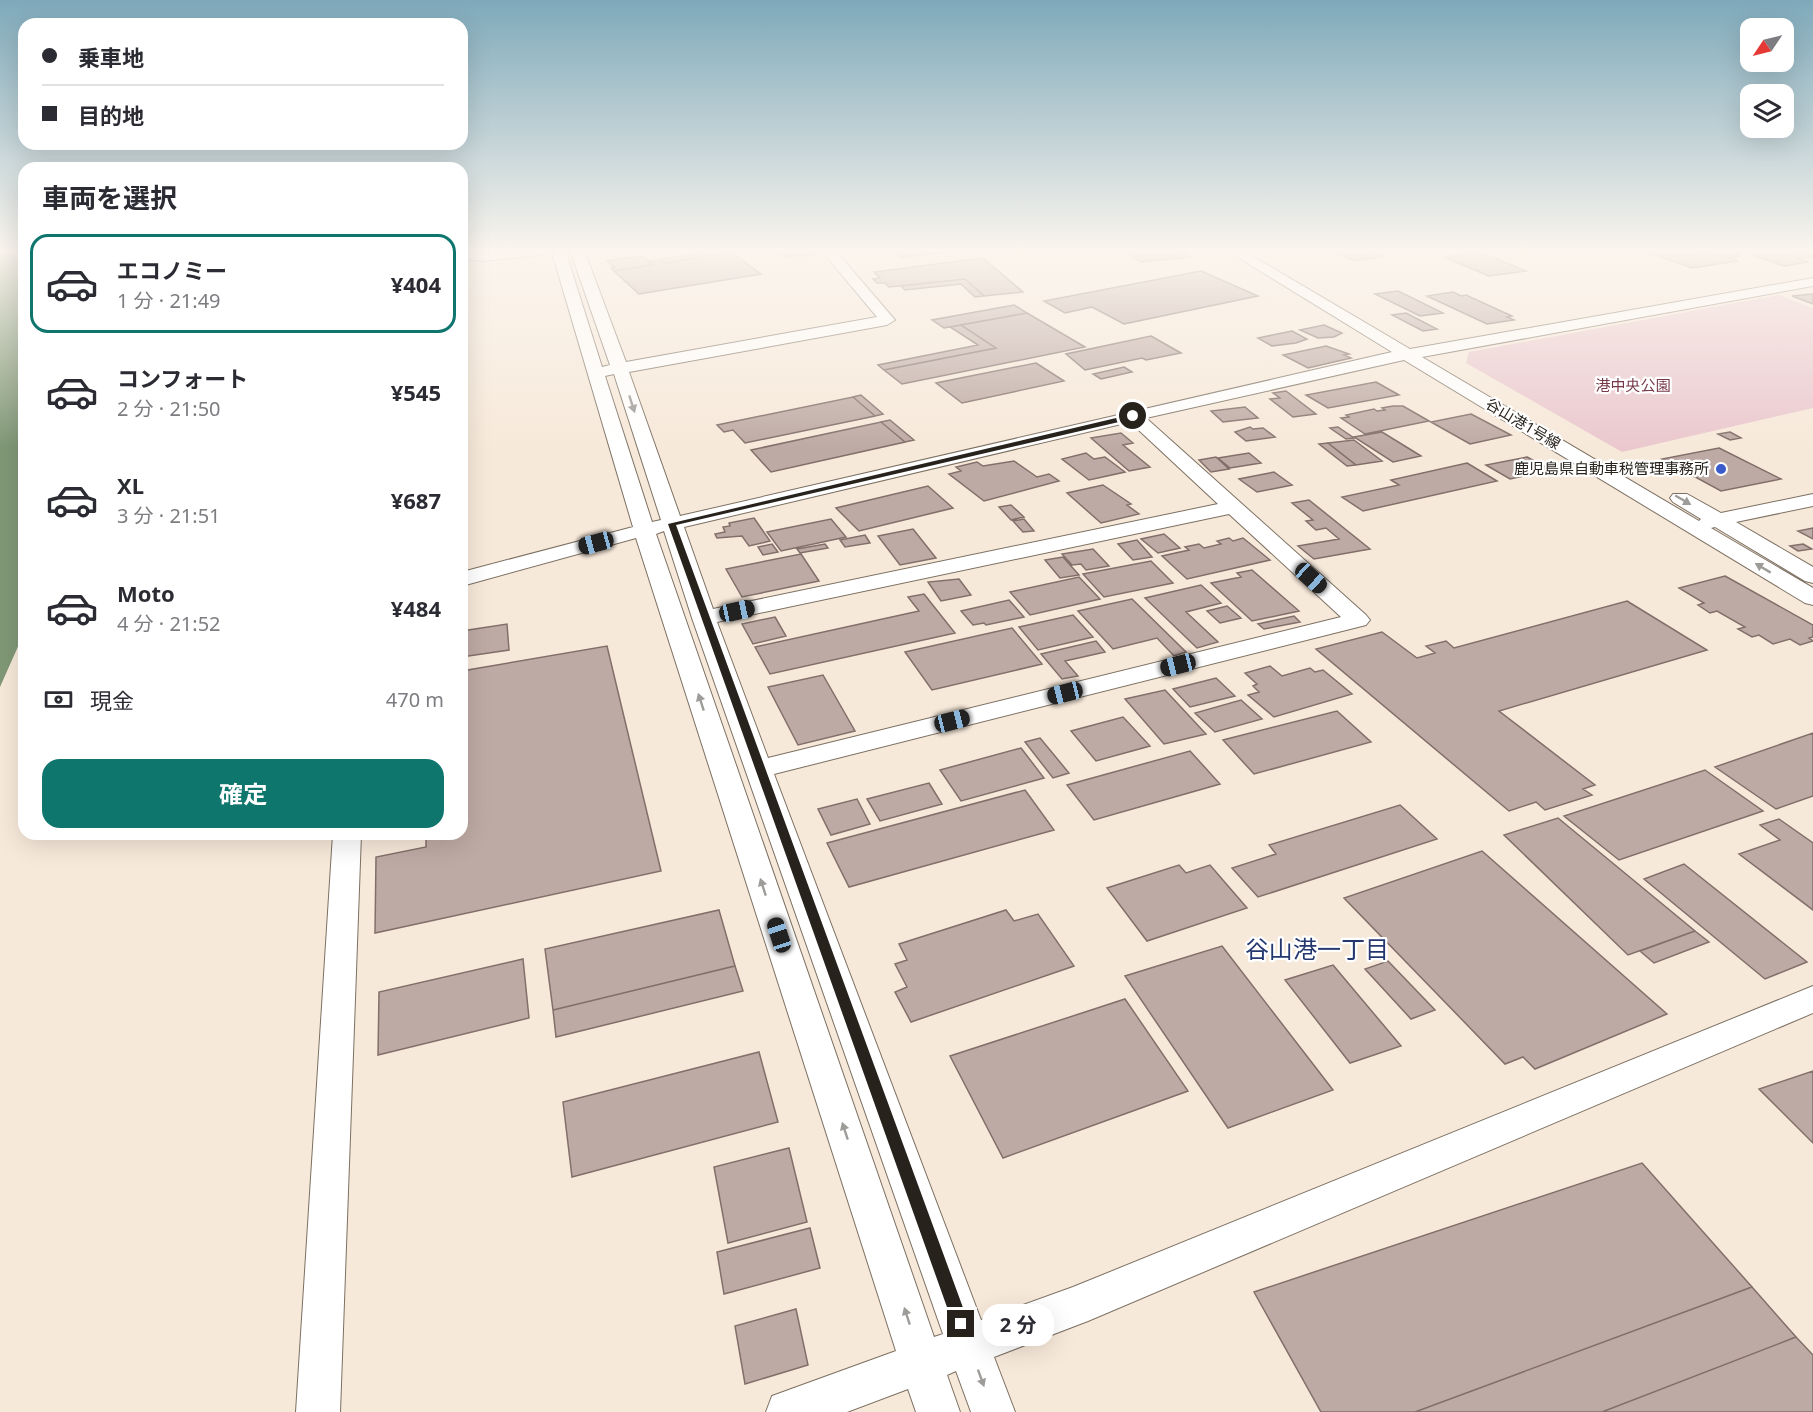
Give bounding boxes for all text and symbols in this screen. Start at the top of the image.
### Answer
north arrow [1740,18,1794,72]
map controls [1740,18,1794,138]
text: 乗車地 [78,42,144,72]
button: layers [1740,84,1794,138]
text: 目的地 [78,100,144,130]
text: 車両を選択 [42,179,177,216]
text: エコノミー [117,255,227,285]
icon: car [45,257,99,311]
text: ¥404 [391,269,441,299]
text: 1 分 · 21:49 [117,287,221,314]
text: コンフォート [117,363,248,393]
icon: car [45,365,99,419]
park label: 港中央公園 [1595,375,1671,395]
text: ¥545 [391,377,441,407]
street label: 谷山港1号線 [1483,393,1564,453]
text: 2 分 · 21:50 [117,395,221,422]
one-way arrow [628,395,637,413]
route start [1119,402,1146,429]
place label: 鹿児島県自動車税管理事務所 [1514,458,1709,478]
marker: 鹿児島県自動車税管理事務所 [1714,462,1728,476]
text: XL [117,470,144,500]
icon: car [45,473,99,527]
text: ¥687 [391,485,441,515]
one-way arrow [1675,495,1692,505]
text: 3 分 · 21:51 [117,502,221,529]
car [576,530,616,556]
car [1292,559,1330,597]
one-way arrow [1754,563,1771,573]
text: Moto [117,578,175,608]
icon: car [45,581,99,635]
text: ¥484 [391,593,441,623]
car [718,598,756,624]
text: 4 分 · 21:52 [117,610,221,637]
car [1158,652,1198,678]
car [1045,680,1085,706]
icon: cash [42,683,75,716]
text: 現金 [90,685,134,715]
text: 470 m [386,686,444,713]
one-way arrow [696,693,706,711]
car [932,708,972,734]
button: 確定 [42,759,444,828]
one-way arrow [758,878,768,896]
car [765,915,793,955]
district label: 谷山港一丁目 [1245,932,1389,965]
one-way arrow [840,1122,849,1140]
callout: 2 分 [982,1303,1054,1345]
one-way arrow [902,1307,911,1325]
route end [947,1310,974,1337]
text: 2 分 [1000,1311,1036,1338]
one-way arrow [976,1369,986,1387]

